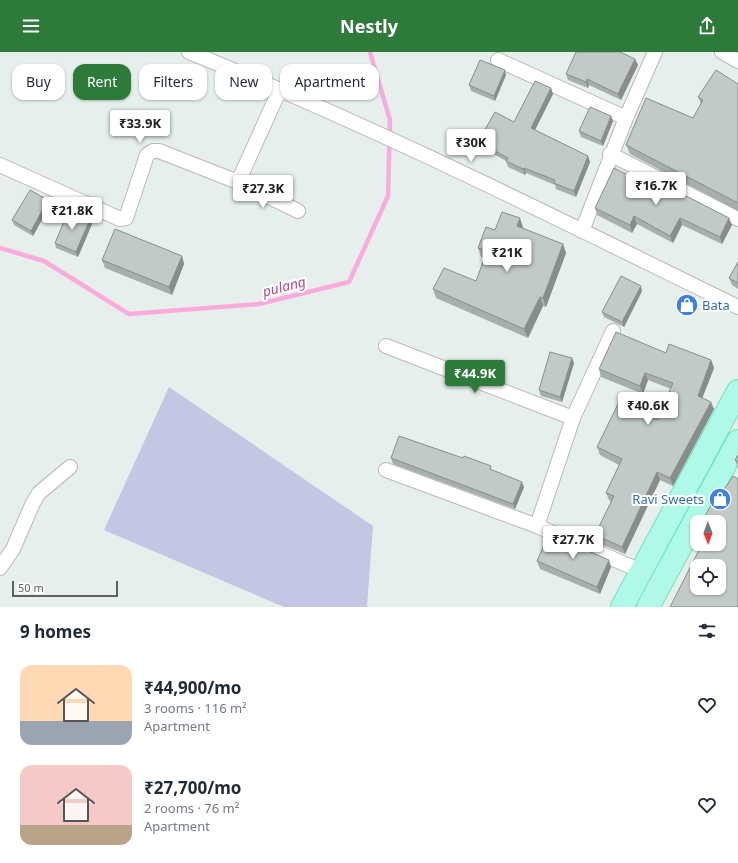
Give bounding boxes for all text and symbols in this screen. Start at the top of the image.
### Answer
text: Nestly [340,14,398,38]
icon: menu [20,15,42,37]
icon: share [696,15,718,37]
chip: Buy [12,64,65,100]
chip: Rent [73,64,131,100]
chip: Filters [139,64,207,100]
chip: New [215,64,272,100]
chip: Apartment [280,64,379,100]
pin: ₹33.9K [107,110,173,144]
text: ₹33.9K [119,114,161,132]
pin: ₹30K [447,129,495,163]
text: ₹30K [456,133,486,151]
pin: ₹16.7K [623,172,689,206]
pin: ₹27.3K [230,175,296,209]
text: ₹16.7K [635,176,677,194]
text: ₹27.3K [242,179,284,197]
pin: ₹21.8K [39,197,105,231]
text: ₹21.8K [51,201,93,219]
pin: ₹21K [483,239,531,273]
text: ₹21K [492,243,522,261]
water label: pulang [259,271,308,301]
shop icon: Bata [674,292,700,318]
place label: Bata [702,296,730,314]
pin: ₹44.9K [442,360,508,394]
text: ₹44.9K [454,364,496,382]
pin: ₹40.6K [615,392,681,426]
text: ₹40.6K [627,396,669,414]
shop icon: Ravi Sweets [707,486,733,512]
place label: Ravi Sweets [632,490,704,508]
north arrow [690,515,726,551]
map controls [690,515,726,595]
pin: ₹27.7K [540,526,606,560]
text: ₹27.7K [552,530,594,548]
button: locate [690,559,726,595]
scale bar [12,579,118,598]
text: 50 m [18,580,44,595]
text: 9 homes [20,620,91,643]
icon: filters [696,620,718,642]
text: ₹44,900/mo [144,676,241,699]
icon: home [52,681,100,729]
icon: heart [696,694,718,716]
text: 3 rooms · 116 m² [144,699,247,717]
text: Apartment [144,717,210,735]
text: ₹27,700/mo [144,776,241,799]
icon: home [52,781,100,829]
icon: heart [696,794,718,816]
text: 2 rooms · 76 m² [144,799,239,817]
text: Apartment [144,817,210,835]

